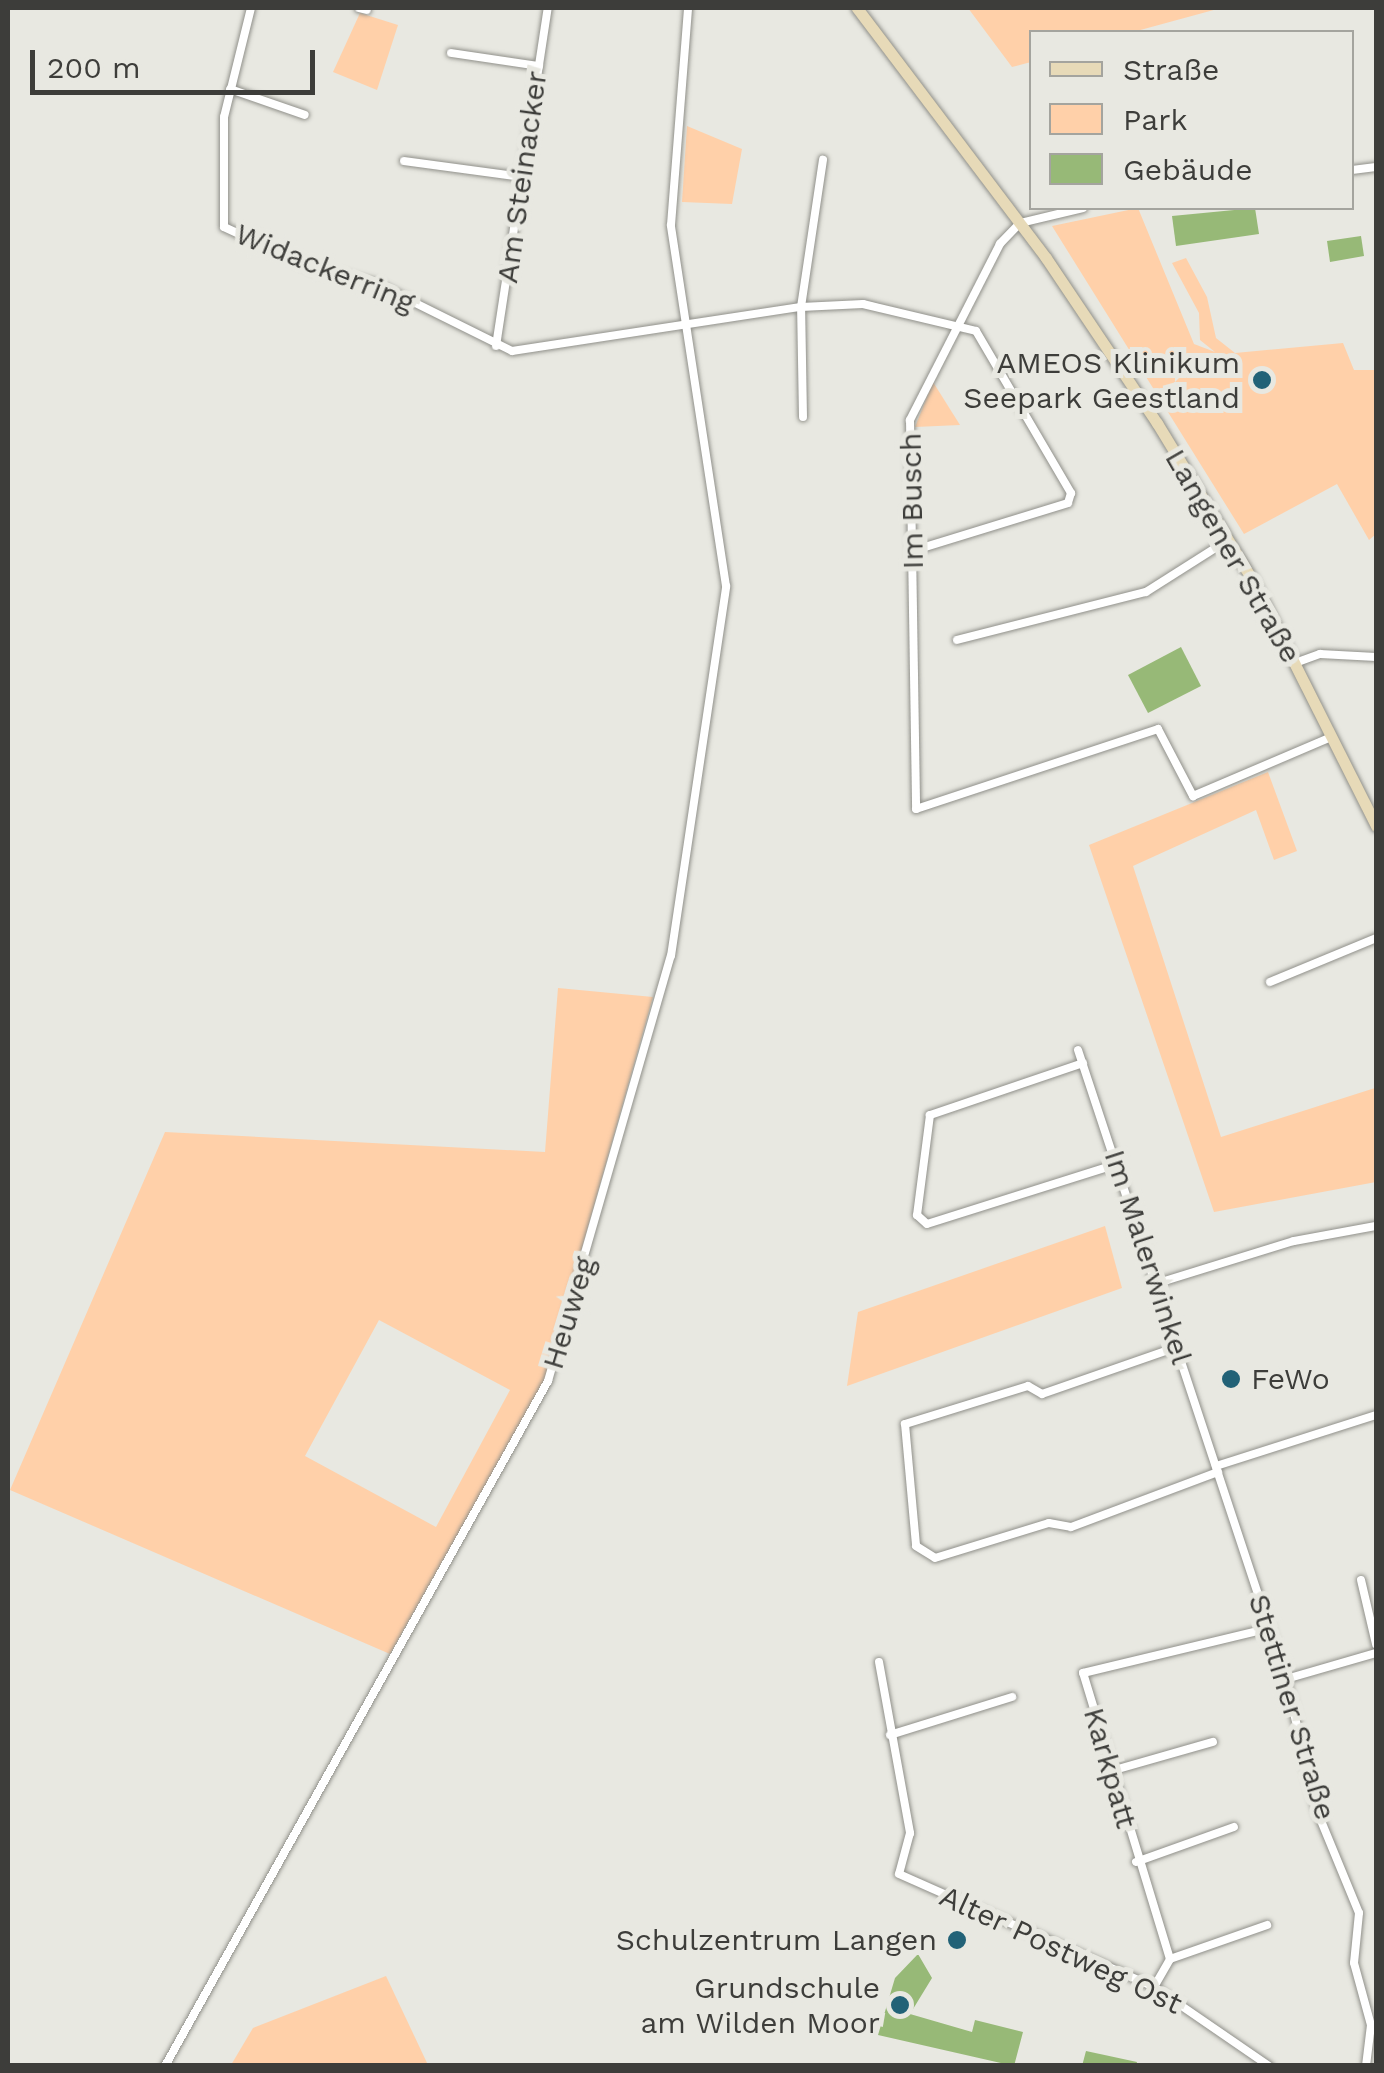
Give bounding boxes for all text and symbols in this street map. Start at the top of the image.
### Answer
scale bar [35,30,320,92]
legend [1029,30,1354,210]
text: 200 m [47,50,141,85]
text: Straße [1123,52,1219,87]
street label: Am Steinacker [489,68,555,286]
text: Park [1123,102,1188,137]
text: Gebäude [1123,152,1252,187]
street label: Widackerring [230,216,420,320]
place label: AMEOS Klinikum Seepark Geestland [963,345,1240,416]
marker: AMEOS Klinikum Seepark Geestland [1249,367,1275,393]
street label: Im Busch [893,432,931,570]
street label: Langener Straße [1157,442,1309,670]
street label: Im Malerwinkel [1096,1145,1200,1369]
street label: Heuweg [535,1253,603,1373]
place label: FeWo [1251,1361,1330,1397]
marker: FeWo [1220,1368,1242,1390]
street label: Stettiner Straße [1240,1590,1344,1824]
street label: Karkpatt [1076,1703,1144,1833]
street label: Alter Postweg Ost [934,1878,1188,2022]
place label: Schulzentrum Langen [616,1922,937,1958]
marker: Schulzentrum Langen [946,1929,968,1951]
place label: Grundschule am Wilden Moor [640,1970,880,2040]
marker: Grundschule am Wilden Moor [889,1994,911,2016]

